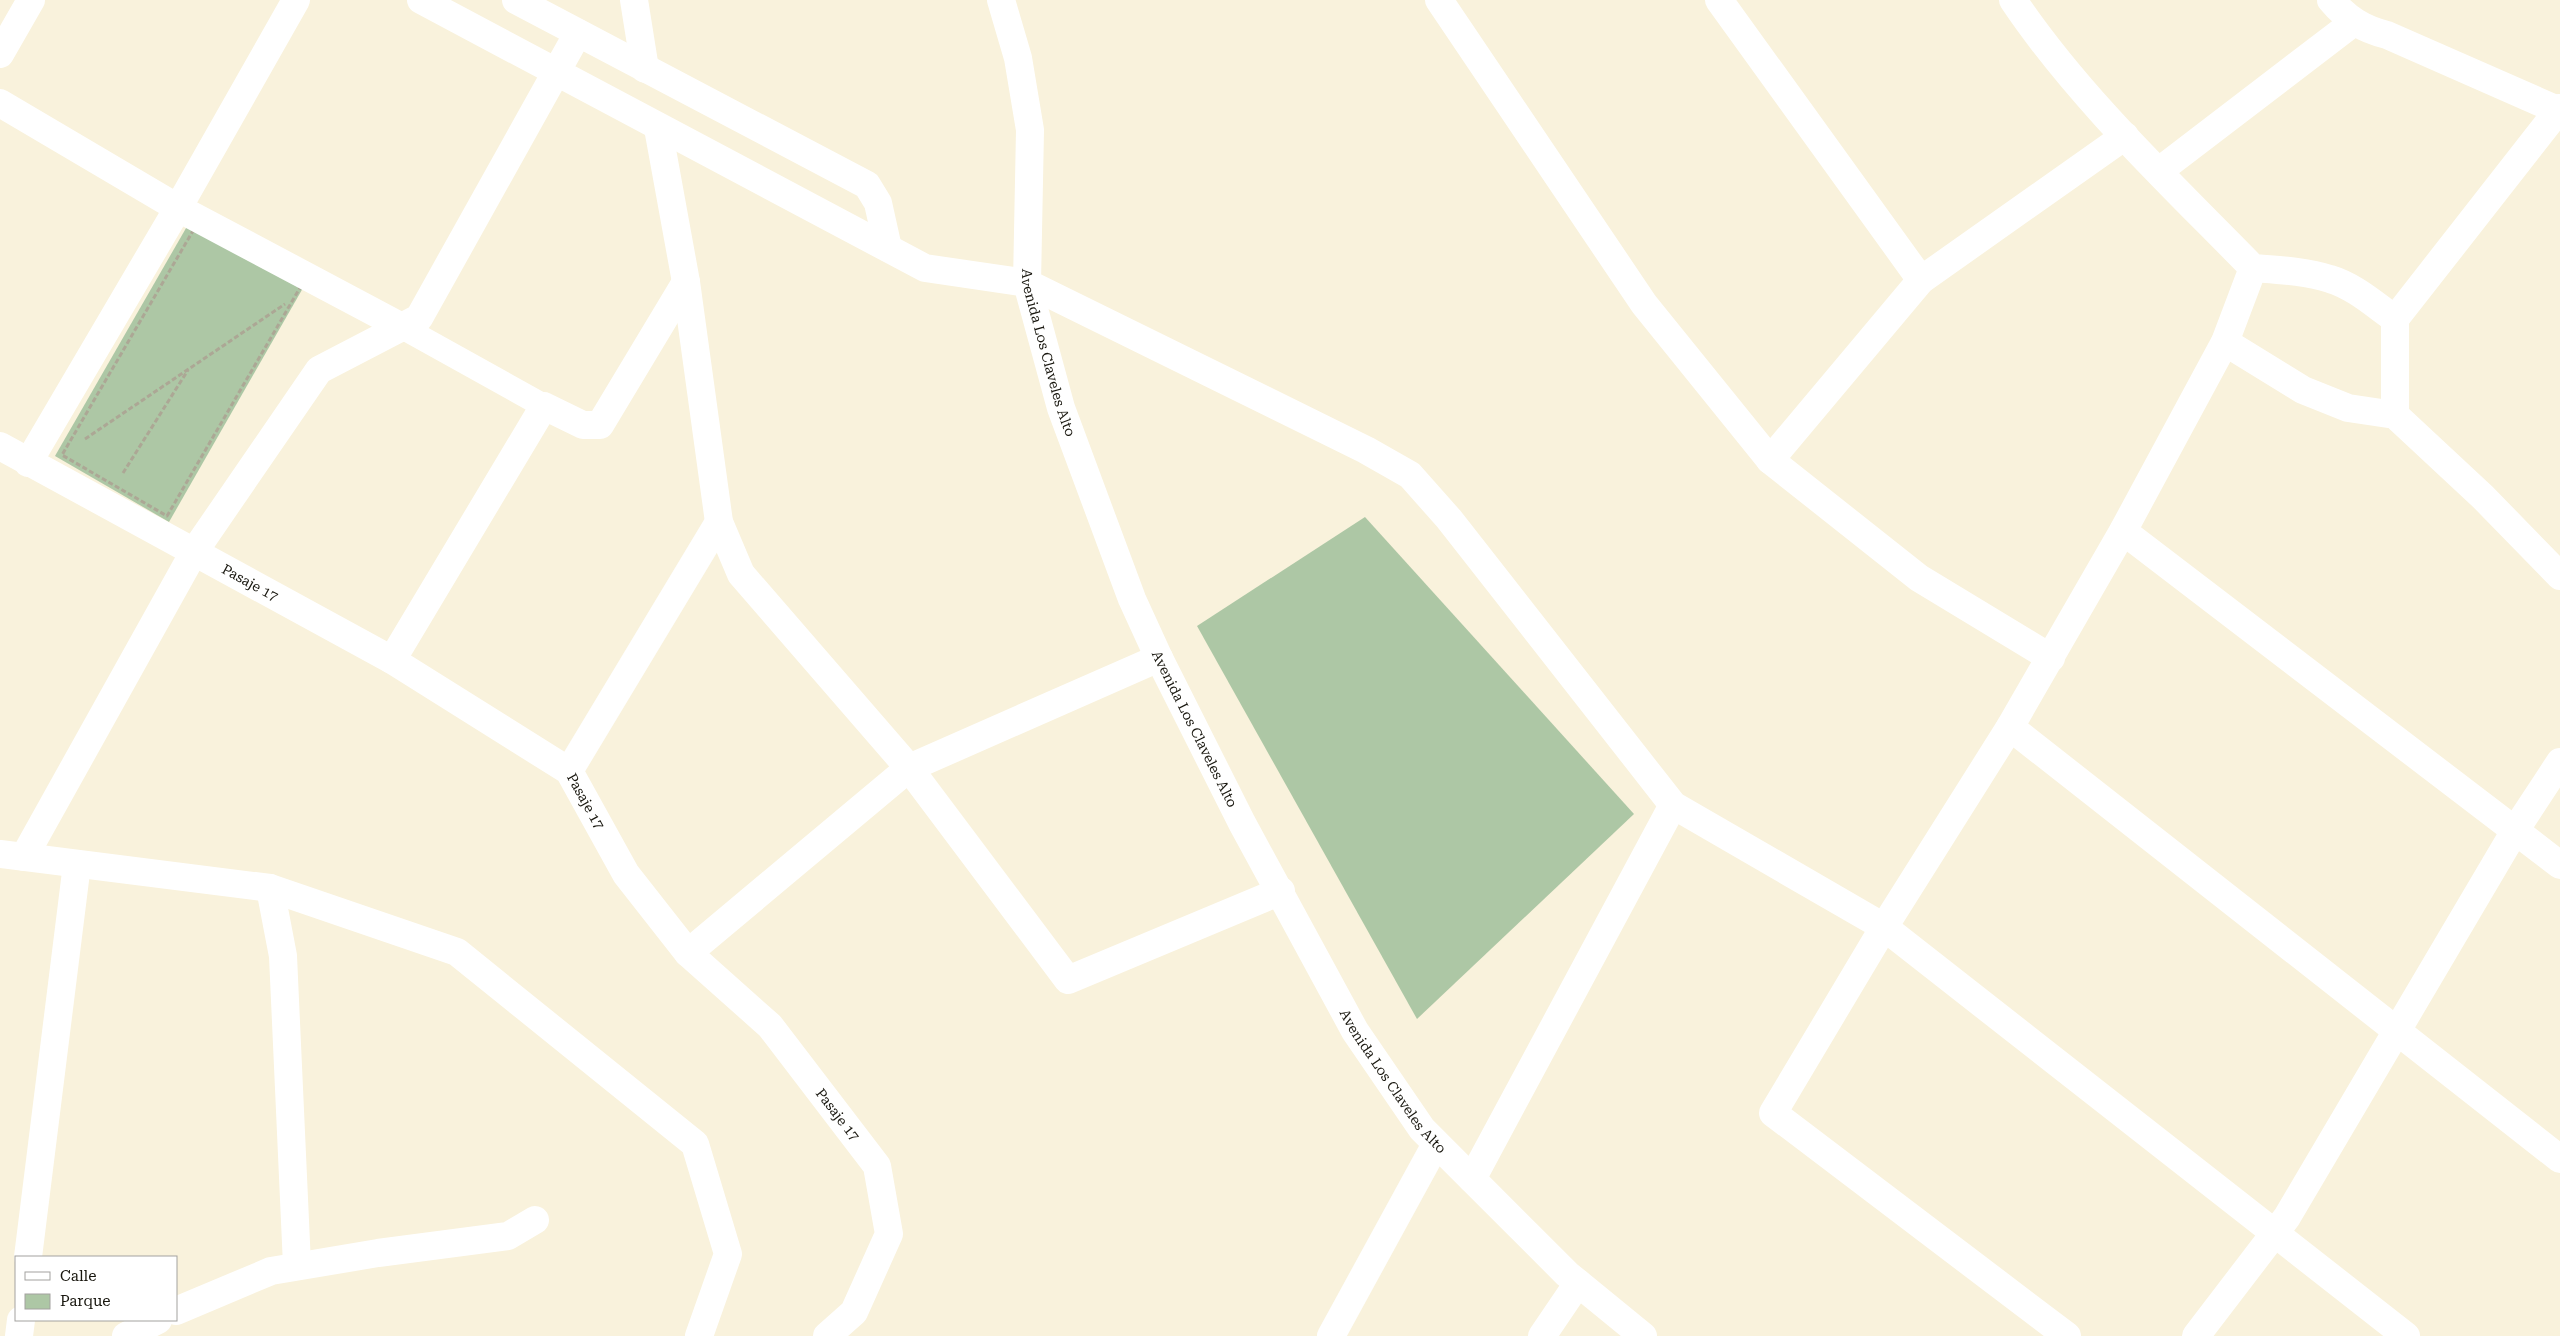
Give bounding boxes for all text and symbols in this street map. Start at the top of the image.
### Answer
street label: Avenida Los Claveles Alto [1019,269,1079,439]
street label: Pasaje 17 [219,561,281,604]
street label: Avenida Los Claveles Alto [1149,648,1241,810]
street label: Pasaje 17 [564,770,608,832]
street label: Avenida Los Claveles Alto [1337,1006,1449,1156]
street label: Pasaje 17 [813,1085,863,1144]
legend [15,1256,178,1321]
text: Calle [60,1267,96,1285]
text: Parque [60,1292,111,1310]

